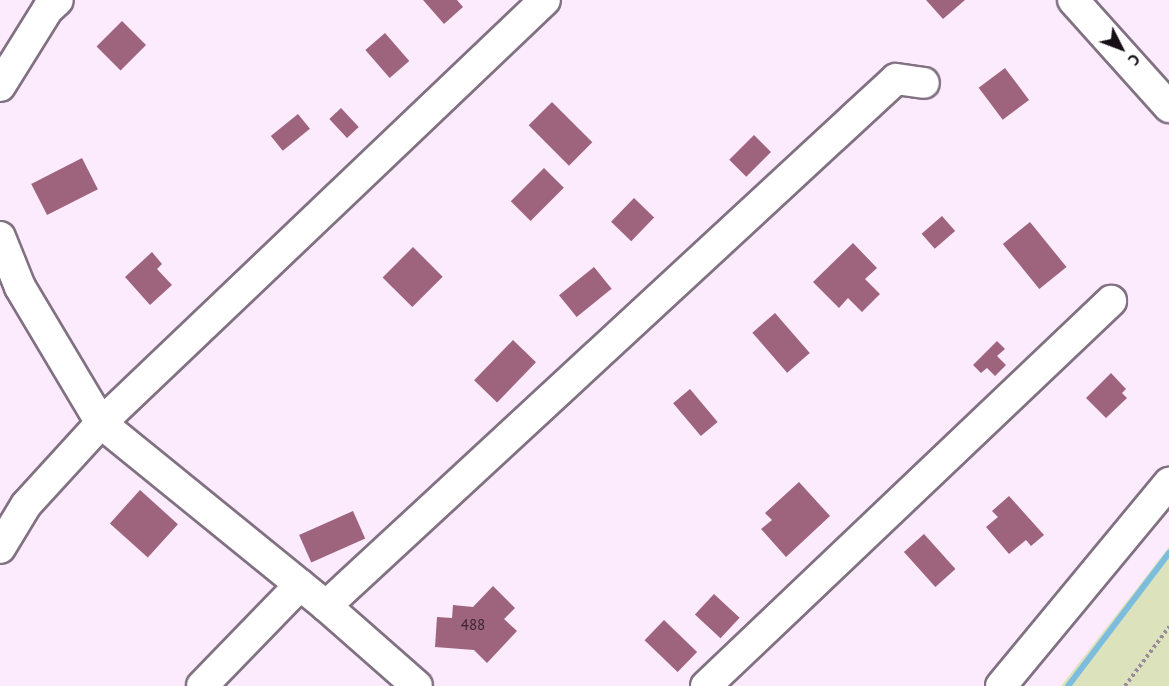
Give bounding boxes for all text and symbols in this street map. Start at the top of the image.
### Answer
north arrow [1091,18,1151,78]
text: С [1124,50,1145,70]
house number: 488 [461,616,485,634]

